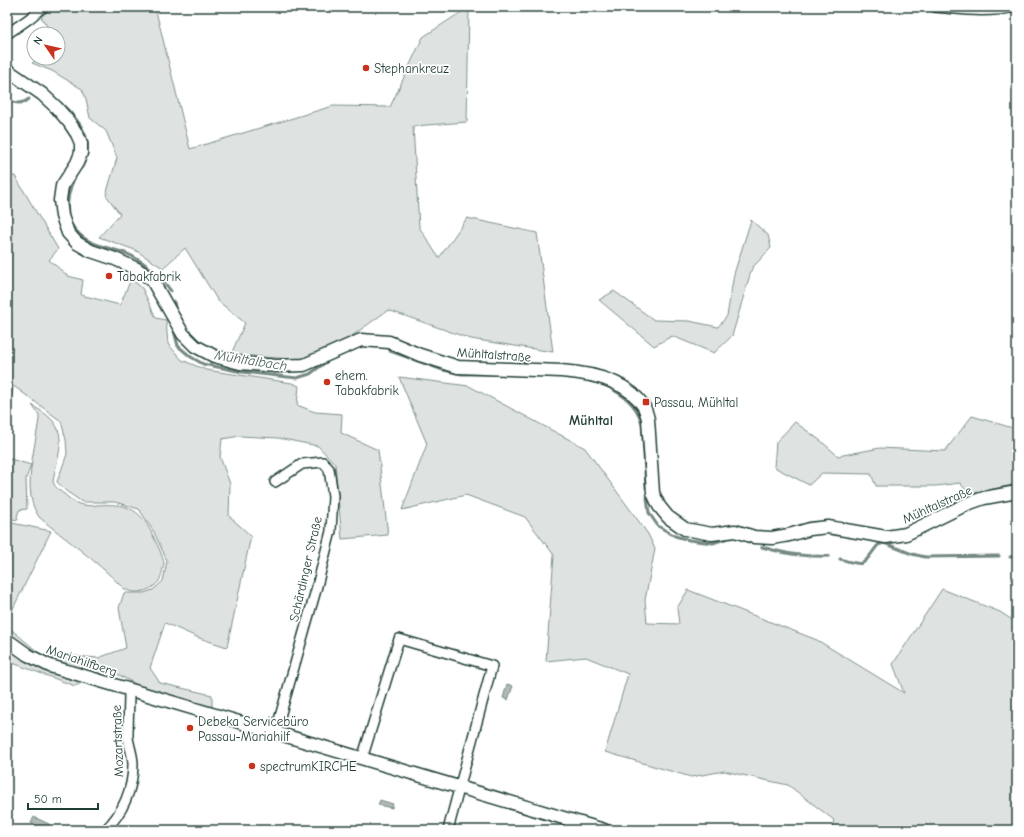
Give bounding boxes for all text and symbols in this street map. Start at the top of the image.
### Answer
north arrow [26,26,66,66]
text: N [31,34,46,47]
place label: Stephankreuz [374,61,449,76]
marker: Stephankreuz [361,63,371,73]
place label: Tabakfabrik [117,269,181,284]
marker: Tabakfabrik [104,271,114,281]
street label: Mühltalstraße [456,344,532,365]
water label: Mühltalbach [212,346,288,375]
place label: ehem. Tabakfabrik [335,368,399,398]
marker: ehem. Tabakfabrik [322,377,332,387]
place label: Passau, Mühltal [654,395,738,410]
marker: Passau, Mühltal [641,397,651,407]
district label: Mühltal [569,412,613,429]
street label: Mühltalstraße [900,482,975,526]
street label: Schärdinger Straße [286,514,325,623]
street label: Mariahilfberg [44,641,119,680]
street label: Mozartstraße [109,704,126,777]
place label: Debeka Servicebüro Passau-Mariahilf [198,714,309,744]
marker: Debeka Servicebüro Passau-Mariahilf [185,723,195,733]
place label: spectrumKIRCHE [260,759,357,774]
marker: spectrumKIRCHE [247,761,257,771]
scale bar [28,785,98,811]
text: 50 m [34,792,62,806]

